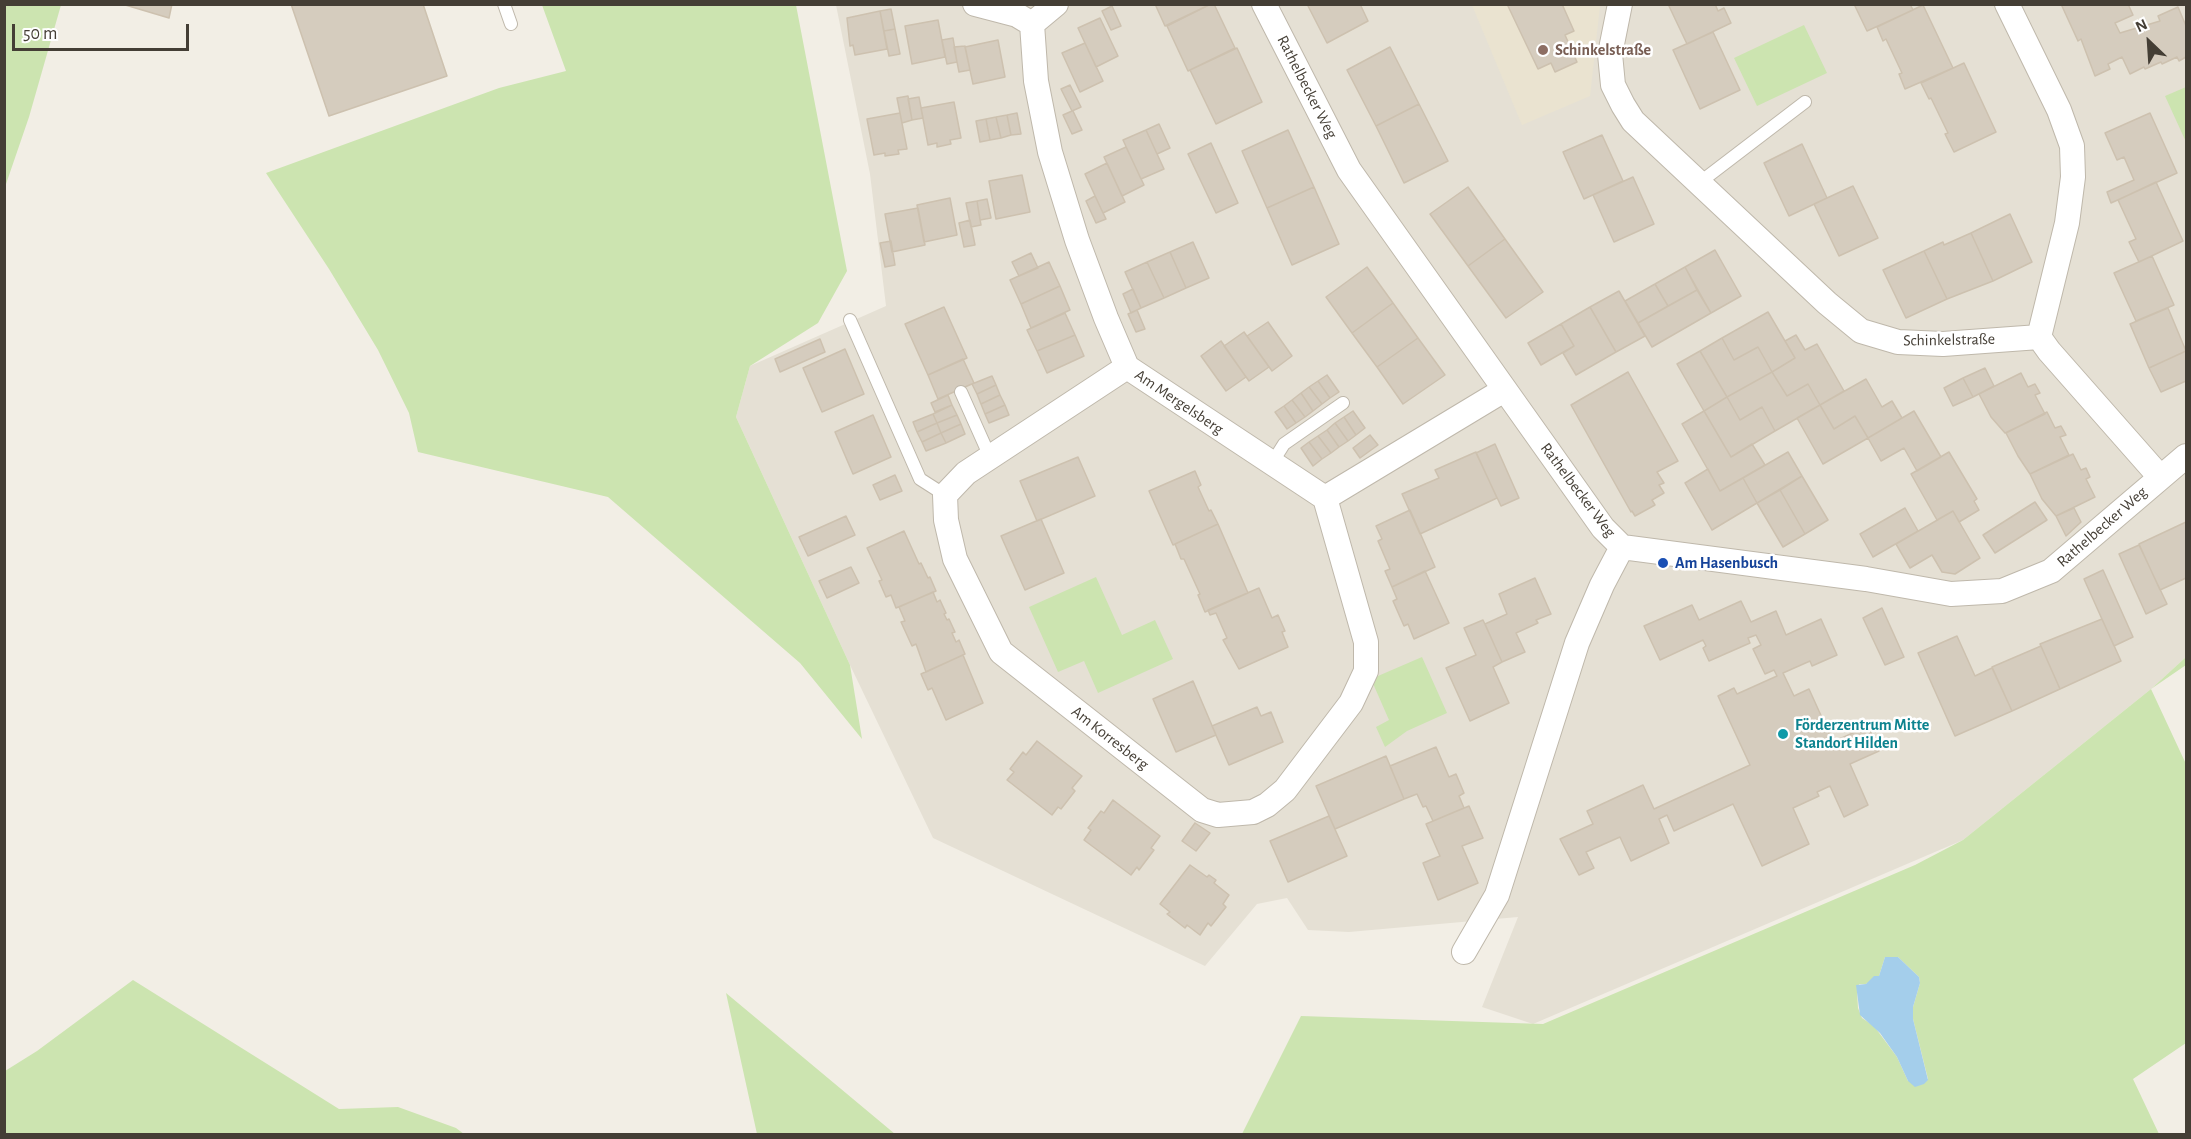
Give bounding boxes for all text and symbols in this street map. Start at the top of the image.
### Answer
scale bar [15,12,192,50]
north arrow [2119,12,2179,72]
text: N [2133,16,2150,35]
text: 50 m [23,25,57,43]
street label: Rathelbecker Weg [1273,32,1341,142]
place label: Schinkelstraße [1555,40,1651,60]
marker: Schinkelstraße [1536,43,1550,57]
street label: Schinkelstraße [1903,330,1995,350]
street label: Am Mergelsberg [1131,365,1227,439]
street label: Rathelbecker Weg [1536,439,1620,541]
street label: Rathelbecker Weg [2053,483,2151,571]
place label: Am Hasenbusch [1675,553,1778,573]
marker: Am Hasenbusch [1656,556,1670,570]
street label: Am Korresberg [1068,702,1152,774]
place label: Förderzentrum Mitte Standort Hilden [1795,715,1929,753]
marker: Förderzentrum Mitte Standort Hilden [1776,727,1790,741]

